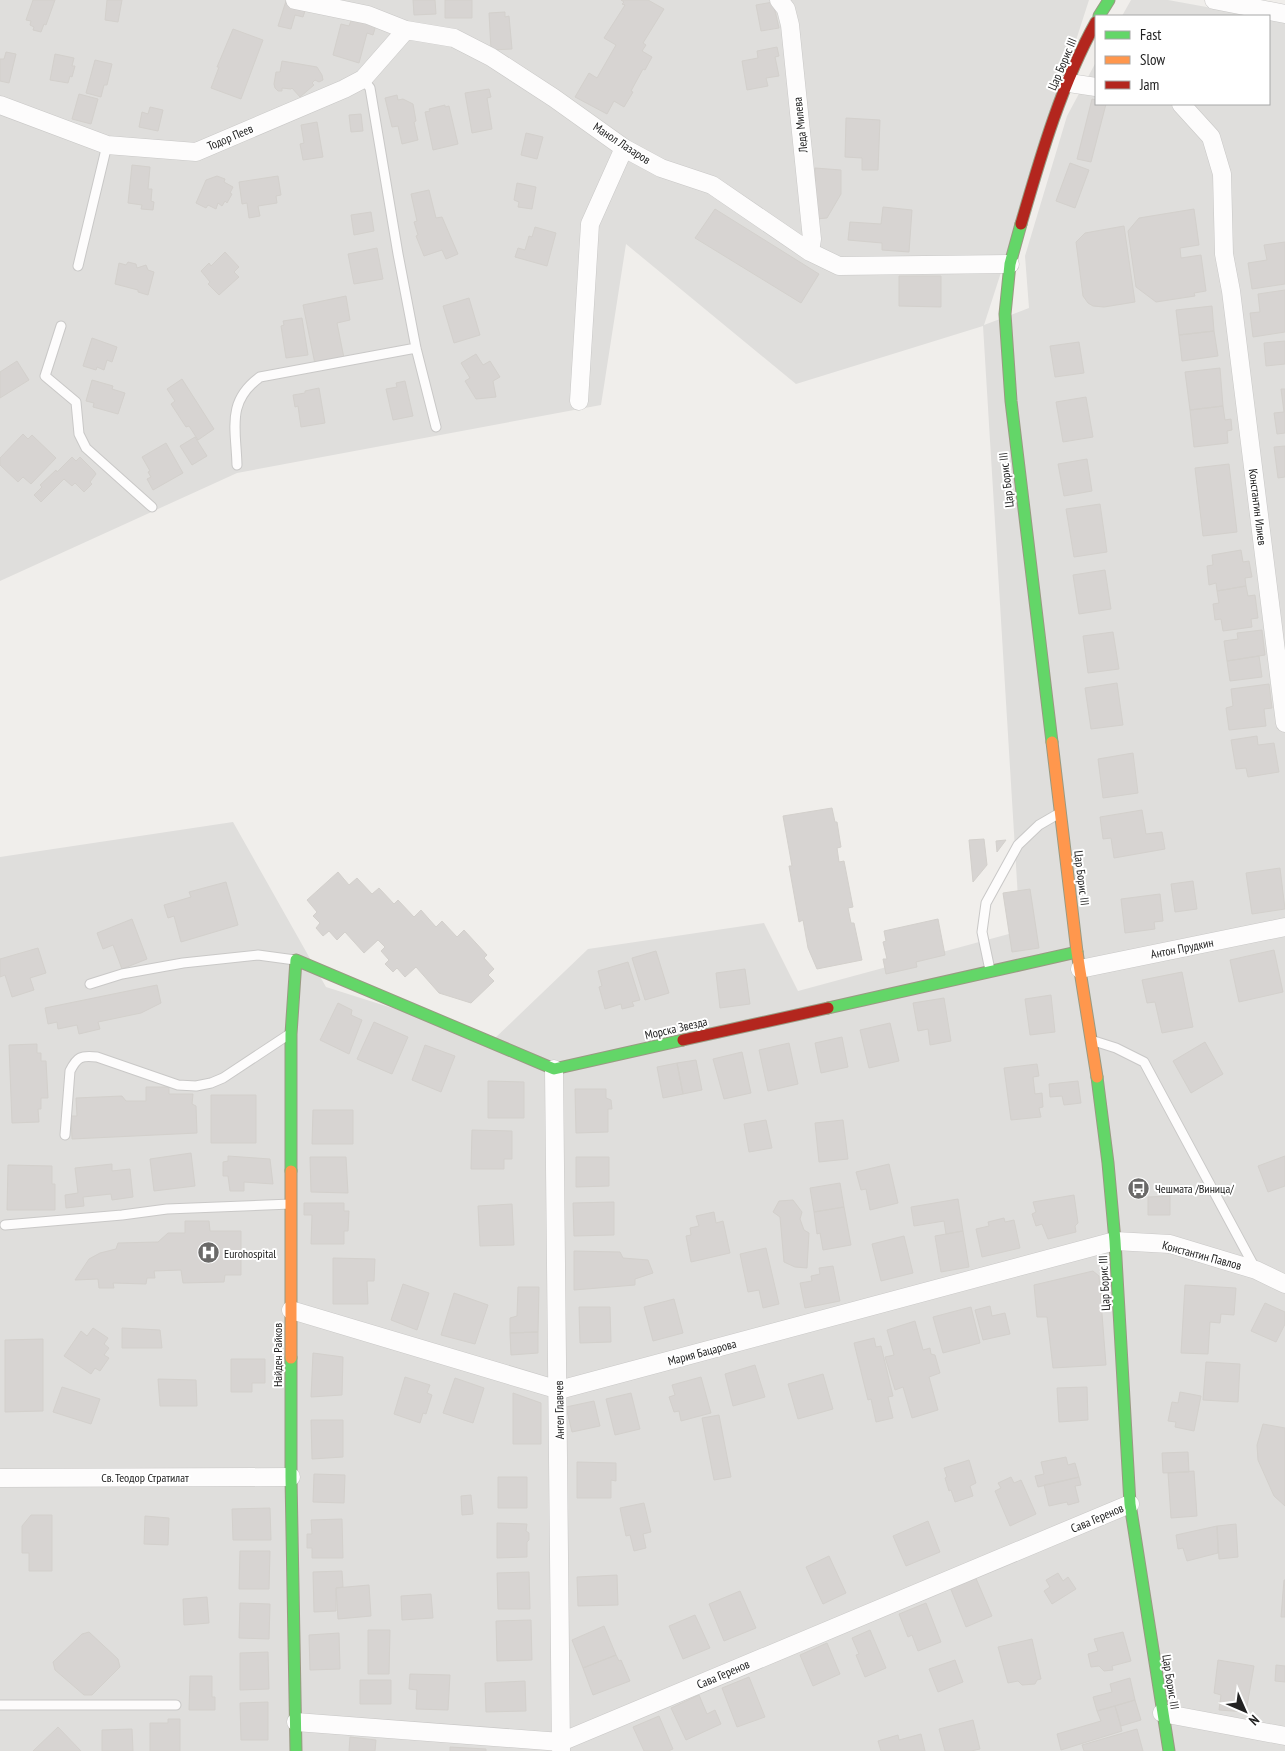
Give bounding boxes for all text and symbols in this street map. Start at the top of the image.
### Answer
legend [1095,15,1270,105]
text: Fast [1140,25,1161,44]
street label: Цар Борис III [1044,36,1080,92]
text: Slow [1140,50,1165,69]
text: Jam [1139,75,1159,94]
street label: Леда Милева [790,96,810,155]
street label: Манол Лазаров [591,119,654,167]
street label: Тодор Пеев [205,121,255,153]
street label: Цар Борис III [995,452,1017,508]
street label: Константин Илиев [1246,468,1270,546]
street label: Цар Борис III [1071,850,1093,906]
street label: Антон Прудкин [1149,935,1215,961]
street label: Морска Звезда [643,1013,709,1042]
bus stop icon: Чешмата /Виница/ [1127,1176,1151,1200]
place label: Чешмата /Виница/ [1155,1181,1234,1196]
street label: Константин Павлов [1161,1237,1243,1273]
hospital icon: Eurohospital [196,1241,220,1265]
place label: Eurohospital [224,1246,276,1261]
street label: Цар Борис III [1095,1255,1113,1311]
street label: Найден Райков [270,1323,285,1387]
street label: Мария Бацарова [666,1336,738,1368]
street label: Ангел Главчев [551,1380,567,1440]
street label: Св. Теодор Стратилат [101,1470,189,1485]
street label: Сава Геренов [1068,1500,1126,1536]
street label: Цар Борис III [1159,1653,1183,1711]
street label: Сава Геренов [694,1656,752,1692]
north arrow [1220,1686,1270,1736]
text: N [1245,1711,1263,1729]

